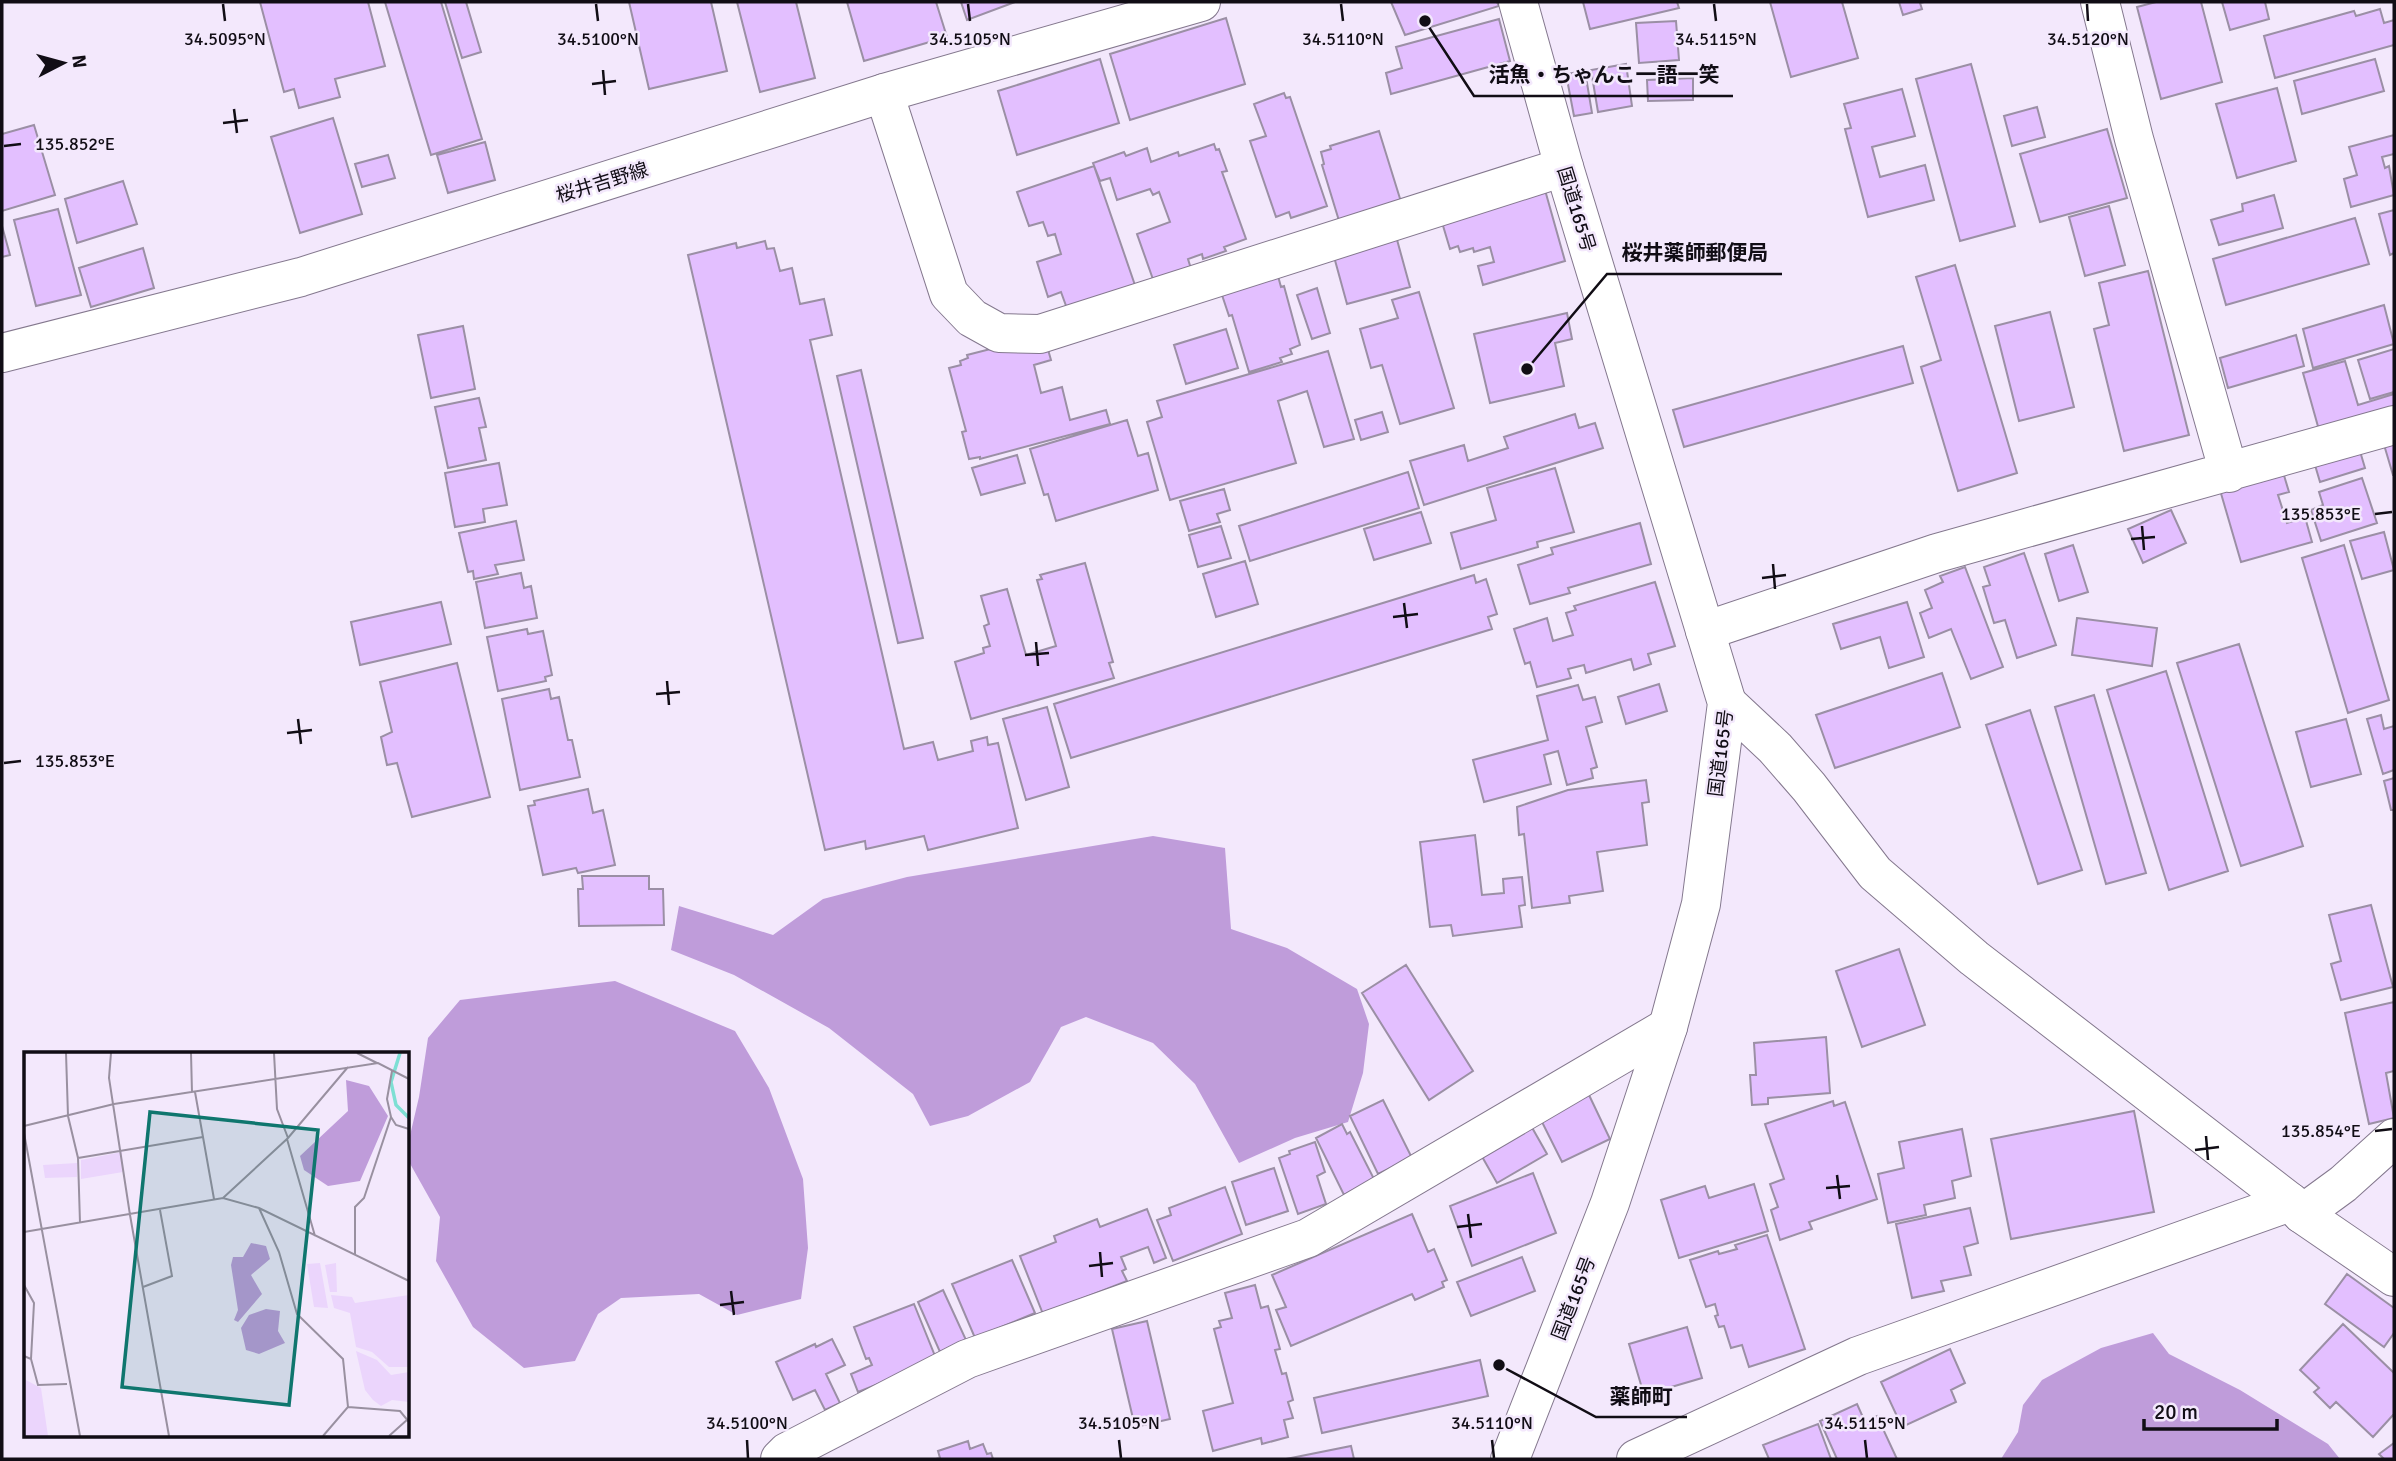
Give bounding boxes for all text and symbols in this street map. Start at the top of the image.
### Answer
north arrow [28,28,98,98]
text: 34.5095°N [184,28,266,50]
text: 34.5100°N [557,28,639,50]
text: 34.5105°N [929,28,1011,50]
text: 34.5110°N [1302,28,1384,50]
text: 34.5115°N [1675,28,1757,50]
text: 34.5120°N [2047,28,2129,50]
text: N [66,54,92,69]
callout: 活魚・ちゃんこ一語一笑 [1474,54,1733,96]
text: 活魚・ちゃんこ一語一笑 [1489,62,1720,88]
text: 135.852°E [35,133,115,155]
street label: 桜井吉野線 [553,158,651,208]
street label: 国道165号 [1552,164,1600,255]
callout: 桜井薬師郵便局 [1607,232,1782,274]
text: 桜井薬師郵便局 [1622,240,1769,266]
text: 135.853°E [2281,503,2361,525]
street label: 国道165号 [1704,708,1738,798]
text: 135.853°E [35,750,115,772]
inset map [24,1052,410,1436]
text: 135.854°E [2281,1120,2361,1142]
street label: 国道165号 [1547,1253,1601,1344]
callout: 薬師町 [1596,1375,1687,1417]
text: 薬師町 [1610,1384,1673,1410]
scale bar [2144,1388,2277,1432]
text: 20 m [2154,1399,2198,1425]
text: 34.5100°N [706,1412,788,1434]
text: 34.5105°N [1078,1412,1160,1434]
text: 34.5110°N [1451,1412,1533,1434]
text: 34.5115°N [1824,1412,1906,1434]

